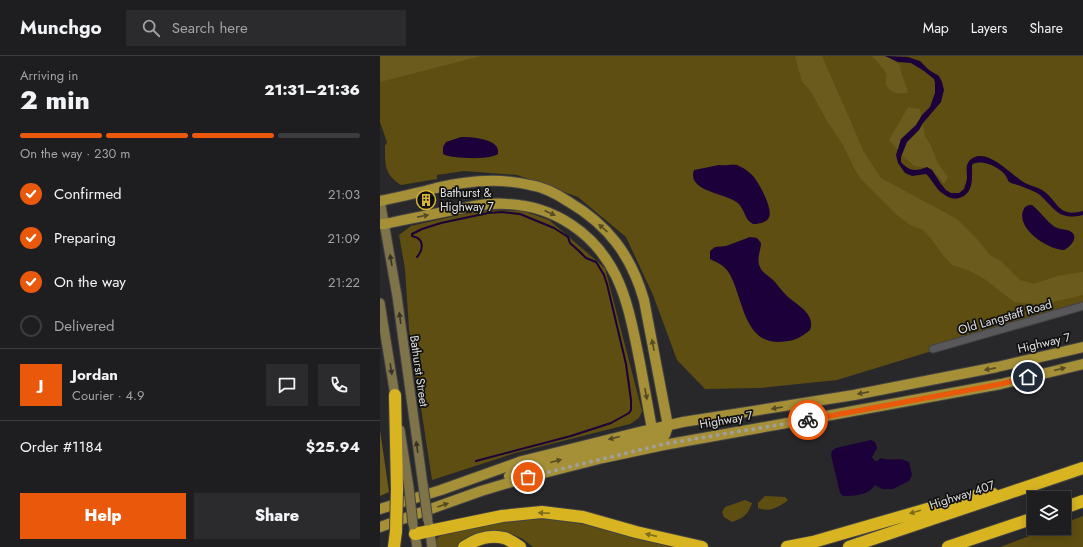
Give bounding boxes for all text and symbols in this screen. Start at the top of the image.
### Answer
search box [126,10,406,46]
text: Munchgo [20,14,102,41]
icon: search [140,17,162,39]
text: Search here [172,17,248,39]
text: Map [923,18,949,38]
text: Layers [971,18,1007,38]
text: Share [1029,18,1063,38]
text: Arriving in [20,66,78,85]
text: 21:31–21:36 [264,79,360,101]
text: 2 min [20,81,90,119]
text: On the way · 230 m [20,144,130,163]
icon: check [20,183,42,205]
text: Confirmed [54,183,122,205]
place label: Bathurst & Highway 7 [440,184,495,216]
text: 21:03 [328,185,360,204]
building icon: Bathurst & Highway 7 [415,189,437,211]
one-way arrow [545,211,557,217]
one-way arrow [417,213,429,219]
one-way arrow [598,223,608,232]
icon: check [20,227,42,249]
text: Preparing [54,227,116,249]
text: 21:09 [328,229,360,248]
one-way arrow [388,254,394,266]
icon: check [20,271,42,293]
text: On the way [54,271,126,293]
text: 21:22 [328,273,360,292]
street label: Old Langstaff Road [956,295,1054,339]
one-way arrow [397,312,403,324]
text: Delivered [54,315,115,337]
street label: Highway 7 [1016,328,1073,358]
street label: Bathurst Street [405,334,433,408]
one-way arrow [650,339,656,351]
pin [1011,360,1045,394]
one-way arrow [388,363,394,375]
text: Jordan [72,364,118,386]
button: chat [266,364,308,406]
button: phone [318,364,360,406]
one-way arrow [984,366,997,372]
icon: home [1017,366,1039,388]
one-way arrow [1054,366,1066,372]
text: J [39,374,43,396]
text: Courier · 4.9 [72,386,145,405]
one-way arrow [643,388,649,401]
one-way arrow [857,391,869,397]
courier [788,400,828,440]
one-way arrow [771,405,783,411]
street label: Highway 7 [698,406,755,434]
icon: bike [797,409,819,431]
one-way arrow [607,435,620,441]
text: Order #1184 [20,436,102,458]
text: $25.94 [306,436,360,458]
one-way arrow [414,441,420,453]
one-way arrow [550,458,562,464]
pin [511,460,545,494]
icon: bag [517,466,539,488]
street label: Highway 407 [927,476,998,514]
map controls [1027,491,1071,535]
button: layers [1027,491,1071,535]
button: Help [20,493,186,539]
button: Share [194,493,360,539]
one-way arrow [438,501,450,507]
one-way arrow [909,509,921,515]
one-way arrow [537,510,550,516]
one-way arrow [644,532,657,538]

